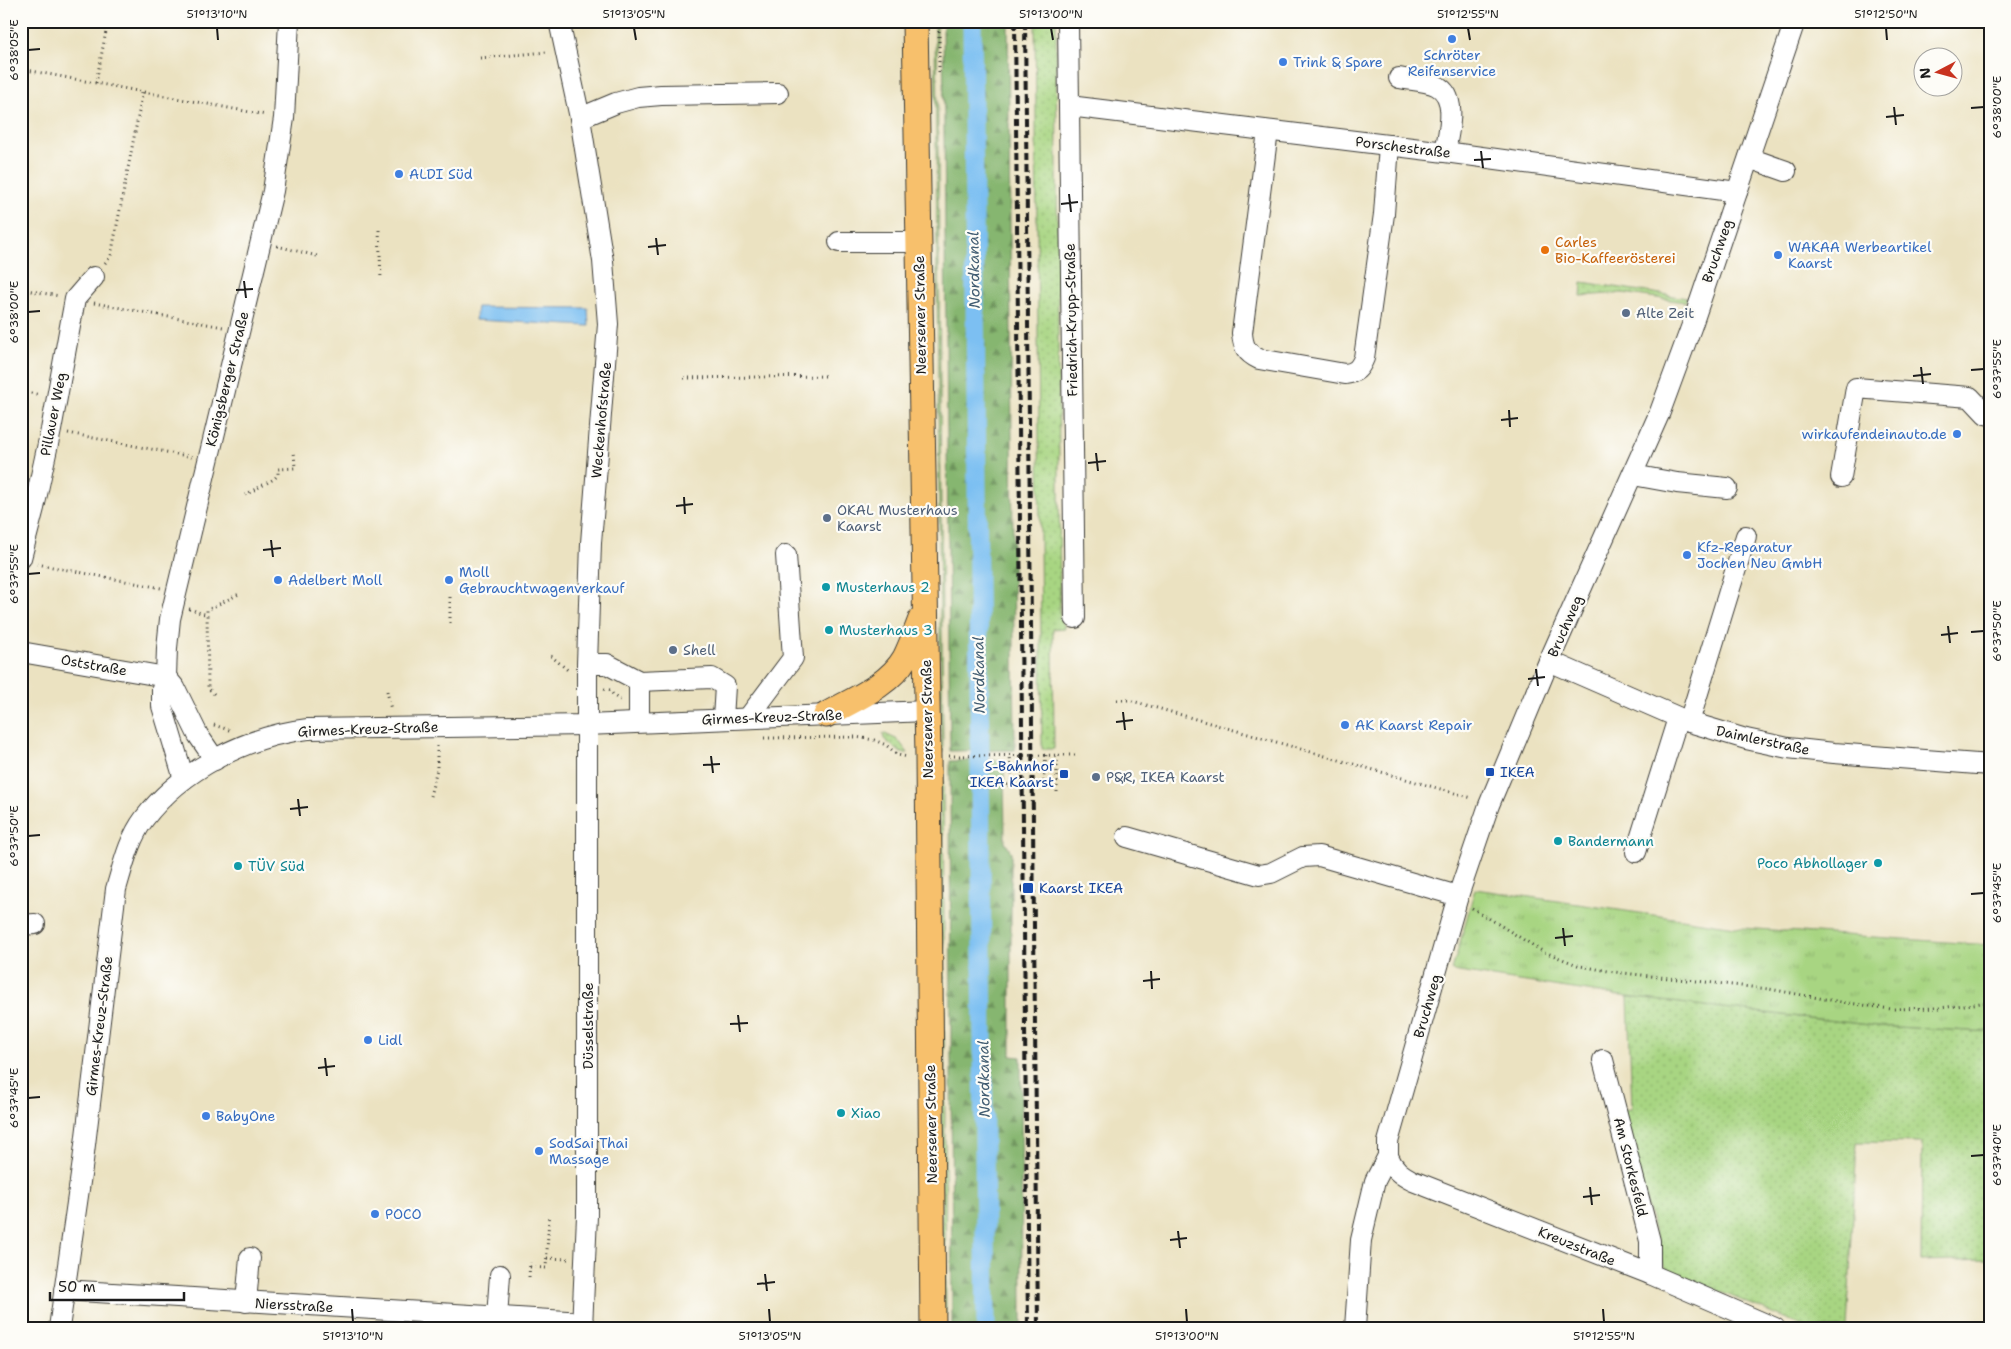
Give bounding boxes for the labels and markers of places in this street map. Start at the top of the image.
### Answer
marker: Schröter Reifenservice [1446,33,1458,45]
place label: Schröter Reifenservice [1408,46,1496,80]
place label: Trink & Spare [1293,53,1383,71]
marker: Trink & Spare [1277,56,1289,68]
place label: ALDI Süd [409,165,473,183]
marker: ALDI Süd [393,168,405,180]
place label: Carles Bio-Kaffeerösterei [1555,233,1676,267]
place label: WAKAA Werbeartikel Kaarst [1788,238,1932,272]
marker: Carles Bio-Kaffeerösterei [1539,244,1551,256]
marker: WAKAA Werbeartikel Kaarst [1772,249,1784,261]
place label: Alte Zeit [1636,304,1694,322]
marker: Alte Zeit [1620,307,1632,319]
place label: wirkaufendeinauto.de [1802,425,1947,443]
marker: wirkaufendeinauto.de [1951,428,1963,440]
place label: OKAL Musterhaus Kaarst [837,501,958,535]
marker: OKAL Musterhaus Kaarst [821,512,833,524]
place label: Kfz-Reparatur Jochen Neu GmbH [1697,538,1823,572]
marker: Kfz-Reparatur Jochen Neu GmbH [1681,549,1693,561]
place label: Moll Gebrauchtwagenverkauf [459,563,626,597]
place label: Adelbert Moll [288,571,383,589]
marker: Adelbert Moll [272,574,284,586]
marker: Moll Gebrauchtwagenverkauf [443,574,455,586]
place label: Musterhaus 2 [836,578,930,596]
marker: Musterhaus 2 [820,581,832,593]
place label: Musterhaus 3 [839,621,933,639]
marker: Musterhaus 3 [823,624,835,636]
place label: Shell [683,641,716,659]
marker: Shell [667,644,679,656]
place label: AK Kaarst Repair [1355,716,1473,734]
marker: AK Kaarst Repair [1339,719,1351,731]
place label: S-Bahnhof IKEA Kaarst [970,757,1055,791]
place label: IKEA [1500,763,1535,781]
marker: IKEA [1484,766,1496,778]
marker: S-Bahnhof IKEA Kaarst [1058,768,1070,780]
place label: P&R, IKEA Kaarst [1106,768,1225,786]
marker: P&R, IKEA Kaarst [1090,771,1102,783]
place label: Bandermann [1568,832,1654,850]
marker: Bandermann [1552,835,1564,847]
place label: Poco Abhollager [1757,854,1868,872]
place label: TÜV Süd [248,857,305,875]
marker: Poco Abhollager [1872,857,1884,869]
marker: TÜV Süd [232,860,244,872]
place label: Kaarst IKEA [1039,879,1123,897]
marker: Kaarst IKEA [1021,881,1035,895]
place label: Lidl [378,1031,403,1049]
marker: Lidl [362,1034,374,1046]
place label: Xiao [851,1104,881,1122]
place label: BabyOne [216,1107,276,1125]
marker: Xiao [835,1107,847,1119]
marker: BabyOne [200,1110,212,1122]
place label: SodSai Thai Massage [549,1134,628,1168]
marker: SodSai Thai Massage [533,1145,545,1157]
place label: POCO [385,1205,421,1223]
marker: POCO [369,1208,381,1220]

